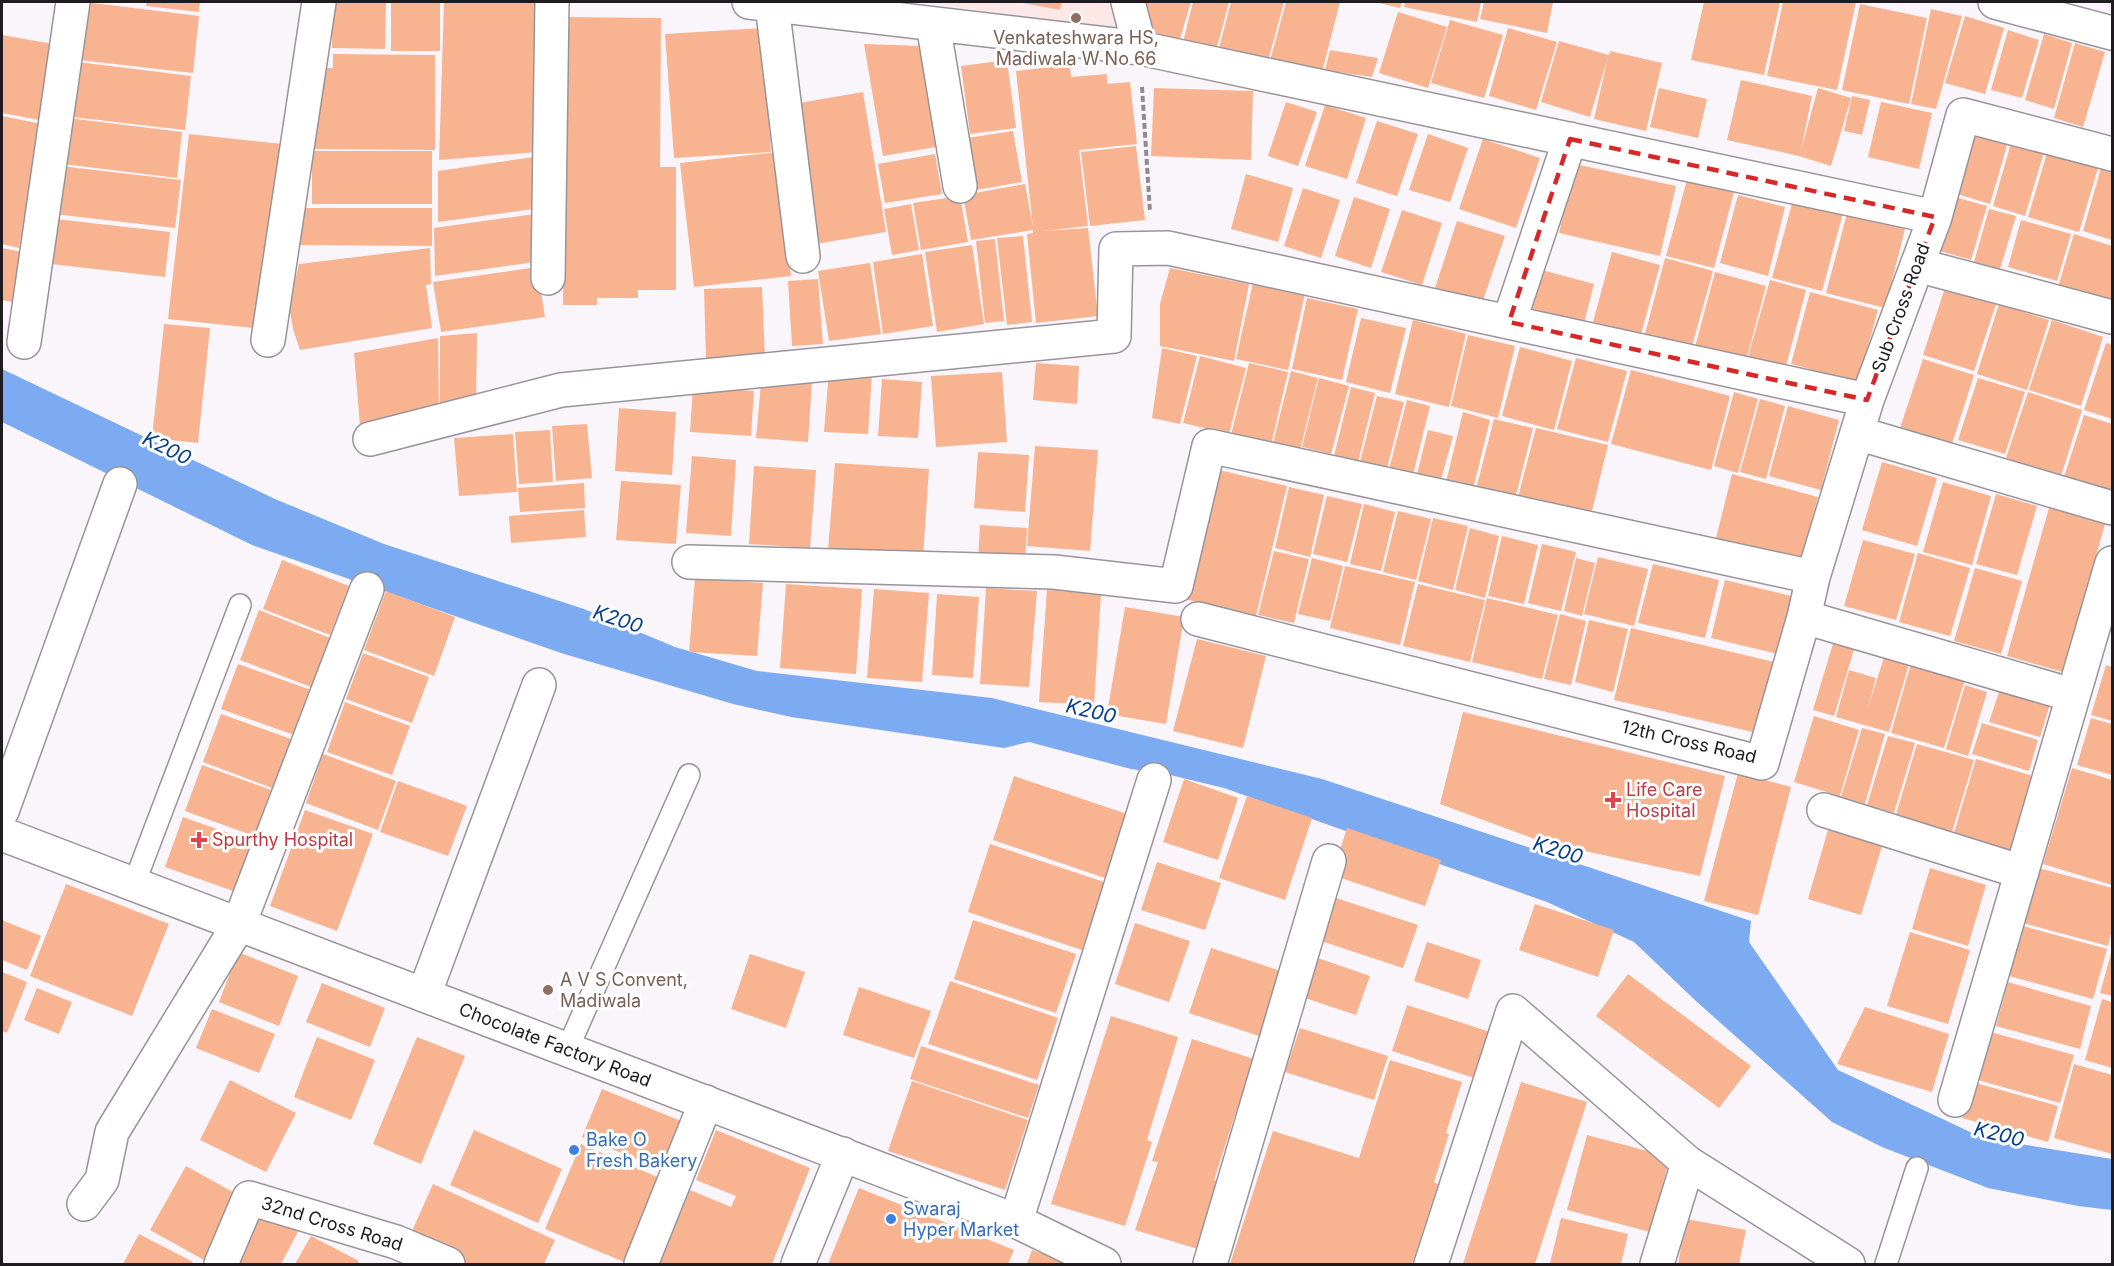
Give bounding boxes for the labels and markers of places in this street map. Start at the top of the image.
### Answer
marker: Venkateshwara HS, Madiwala W No 66 [1069,11,1083,25]
place label: Venkateshwara HS, Madiwala W No 66 [993,27,1159,69]
place label: Life Care Hospital [1626,779,1702,821]
marker: Life Care Hospital [1604,791,1622,809]
place label: Spurthy Hospital [212,829,353,850]
marker: Spurthy Hospital [190,831,208,849]
place label: A V S Convent, Madiwala [560,969,688,1011]
marker: A V S Convent, Madiwala [541,983,555,997]
place label: Bake O Fresh Bakery [586,1129,697,1171]
marker: Bake O Fresh Bakery [567,1143,581,1157]
place label: Swaraj Hyper Market [903,1198,1019,1240]
marker: Swaraj Hyper Market [884,1212,898,1226]

